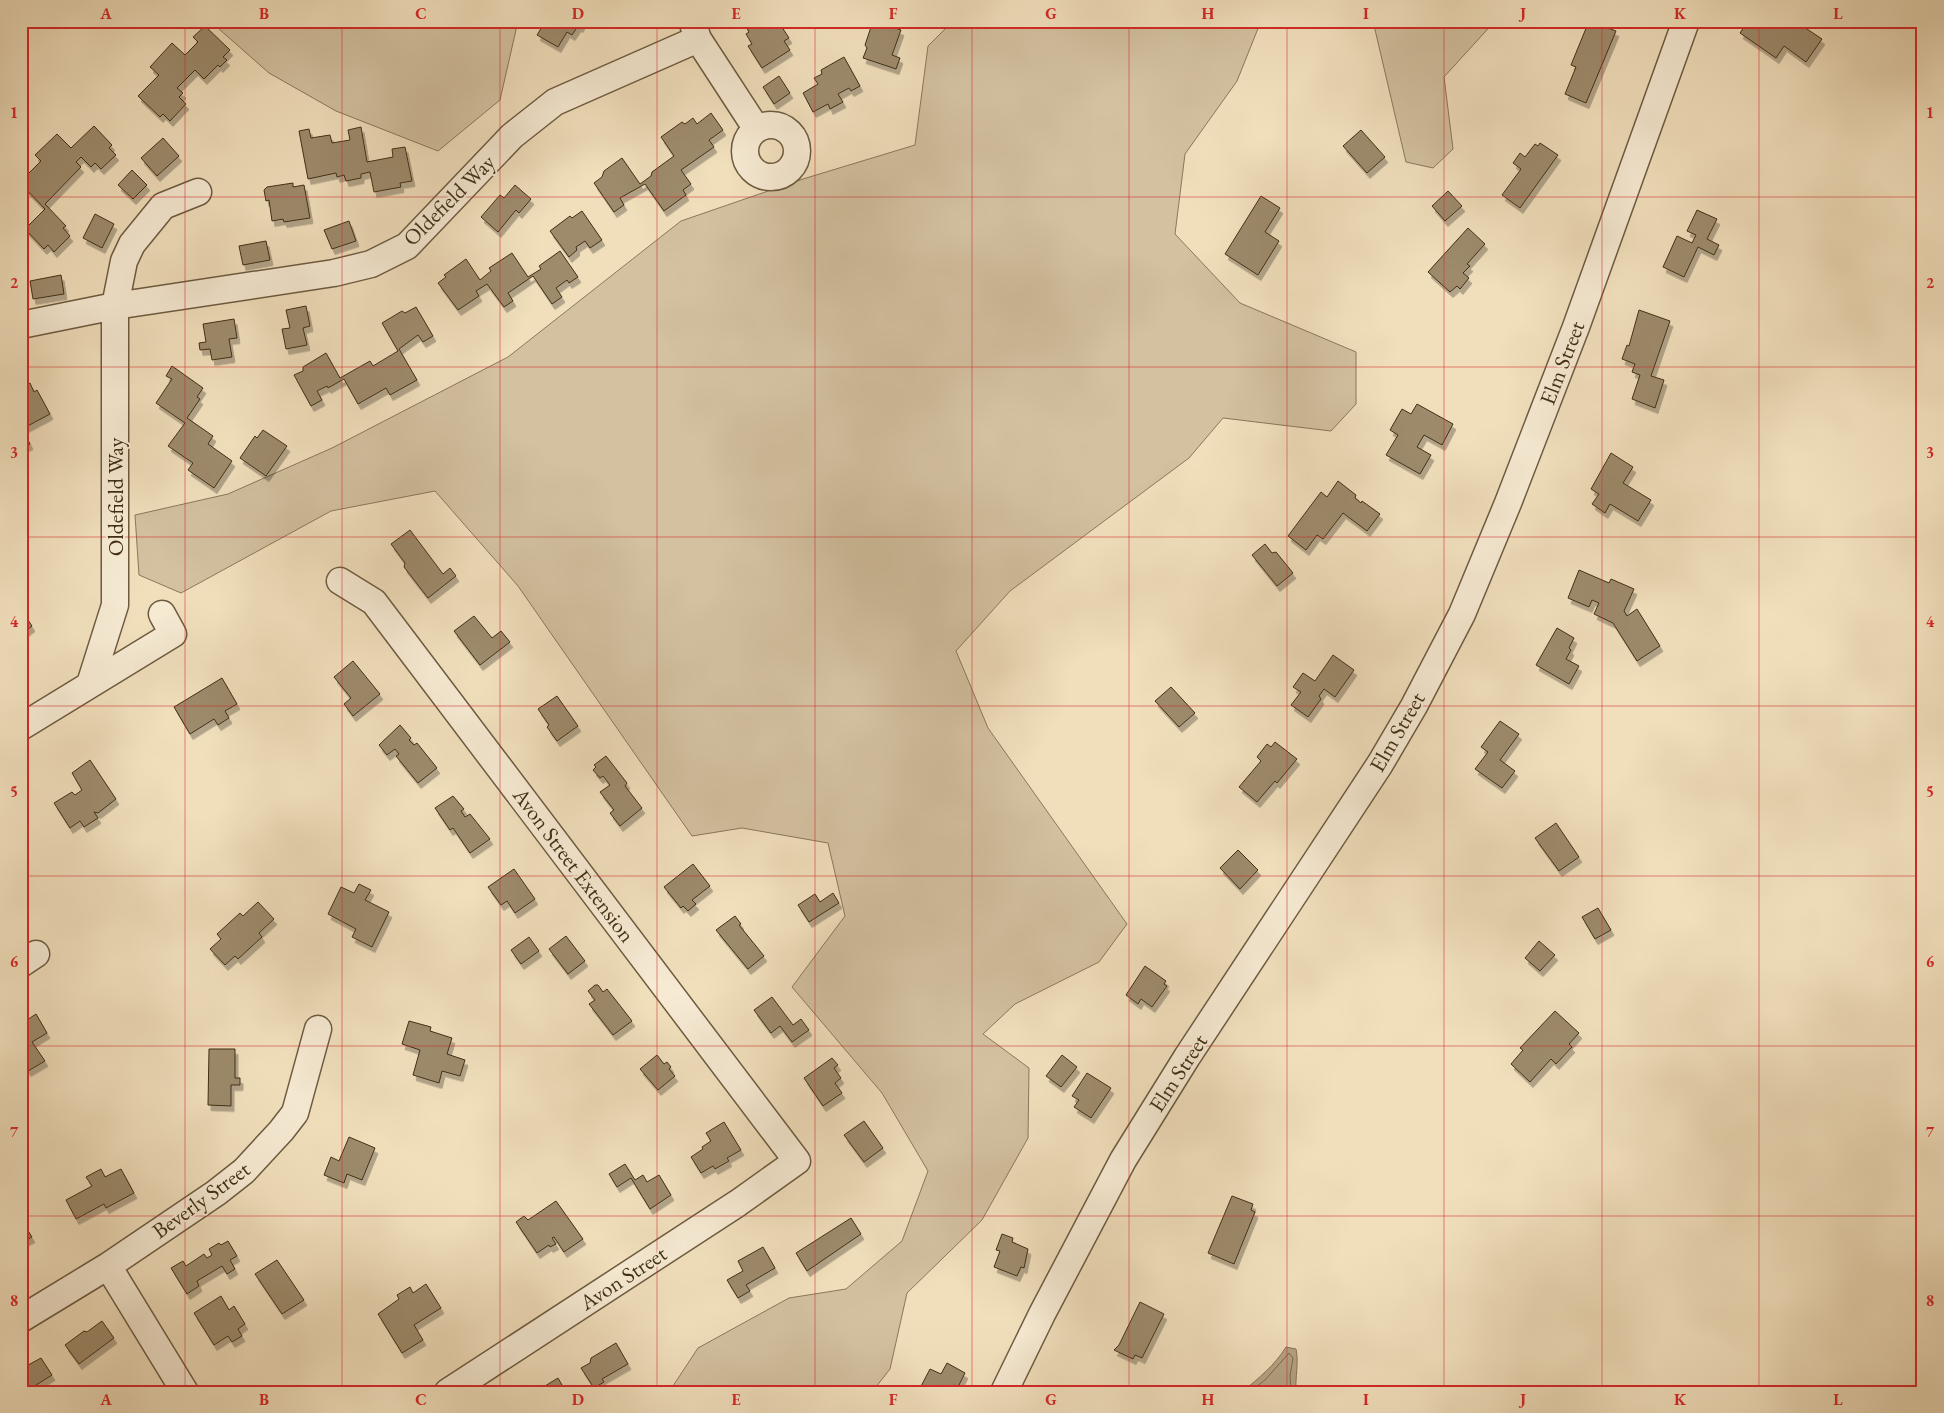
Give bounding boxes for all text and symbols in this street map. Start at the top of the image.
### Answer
text: A [99,3,112,24]
text: B [259,3,269,24]
text: C [415,3,427,24]
text: D [572,3,584,24]
text: E [731,3,741,24]
text: F [889,3,898,24]
text: G [1045,3,1057,24]
text: H [1202,3,1215,24]
text: I [1363,3,1369,24]
text: J [1518,3,1526,24]
text: K [1674,3,1687,24]
text: L [1833,3,1843,24]
text: 1 [10,102,18,123]
text: 1 [1926,102,1934,123]
street label: Oldefield Way [397,148,501,252]
text: 2 [10,272,19,293]
text: 2 [1926,272,1935,293]
street label: Elm Street [1533,317,1591,409]
street label: Oldefield Way [101,437,130,556]
text: 3 [10,442,18,463]
text: 3 [1926,442,1934,463]
text: 4 [10,611,19,632]
text: 4 [1926,611,1935,632]
street label: Elm Street [1363,687,1431,777]
text: 5 [10,781,18,802]
street label: Avon Street Extension [506,781,642,948]
text: 5 [1926,781,1934,802]
text: 6 [10,951,19,972]
text: 6 [1926,951,1935,972]
street label: Elm Street [1142,1028,1214,1118]
text: 7 [10,1121,19,1142]
text: 7 [1926,1121,1935,1142]
street label: Beverly Street [146,1155,256,1245]
street label: Avon Street [573,1239,672,1317]
text: 8 [10,1290,18,1311]
text: 8 [1926,1290,1934,1311]
text: A [99,1389,112,1410]
text: B [259,1389,269,1410]
text: C [415,1389,427,1410]
text: D [572,1389,584,1410]
text: E [731,1389,741,1410]
text: F [889,1389,898,1410]
text: G [1045,1389,1057,1410]
text: H [1202,1389,1215,1410]
text: I [1363,1389,1369,1410]
text: J [1518,1389,1526,1410]
text: K [1674,1389,1687,1410]
text: L [1833,1389,1843,1410]

